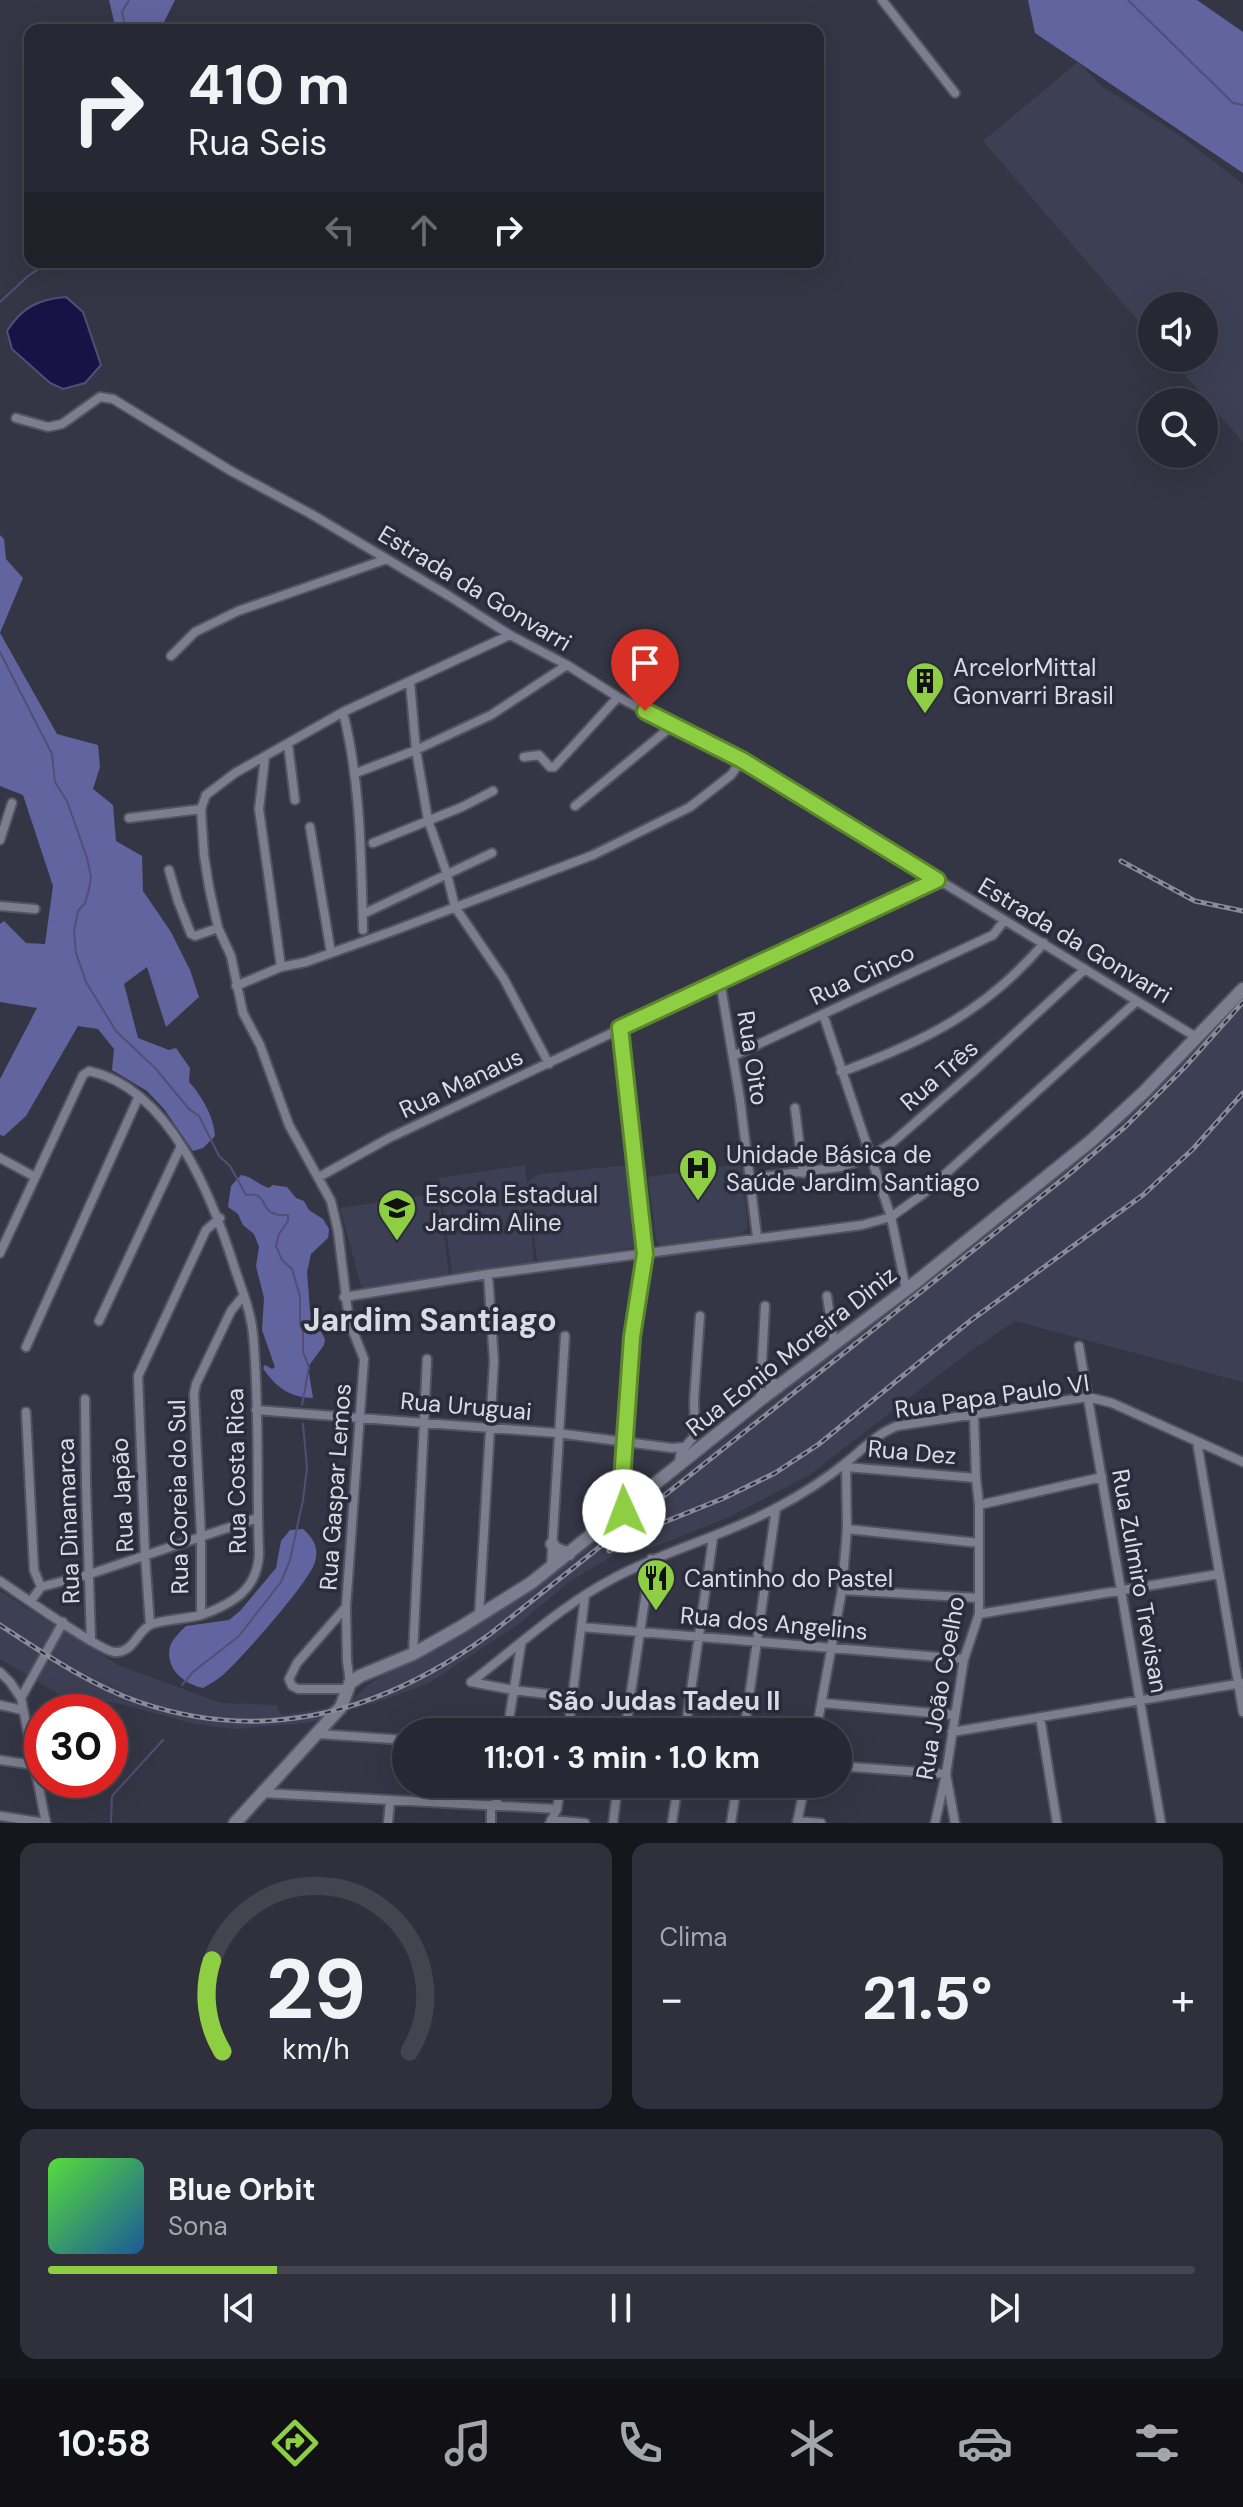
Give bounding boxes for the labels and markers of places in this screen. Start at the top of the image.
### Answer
pin [611,629,679,711]
place label: ArcelorMittal Gonvarri Brasil [953,652,1114,711]
building icon: ArcelorMittal Gonvarri Brasil [904,660,946,715]
place label: Unidade Básica de Saúde Jardim Santiago [726,1139,980,1198]
hospital icon: Unidade Básica de Saúde Jardim Santiago [677,1147,719,1202]
place label: Escola Estadual Jardim Aline [425,1179,598,1238]
school or university icon: Escola Estadual Jardim Aline [376,1187,418,1242]
restaurant icon: Cantinho do Pastel [635,1557,677,1612]
place label: Cantinho do Pastel [684,1563,893,1594]

